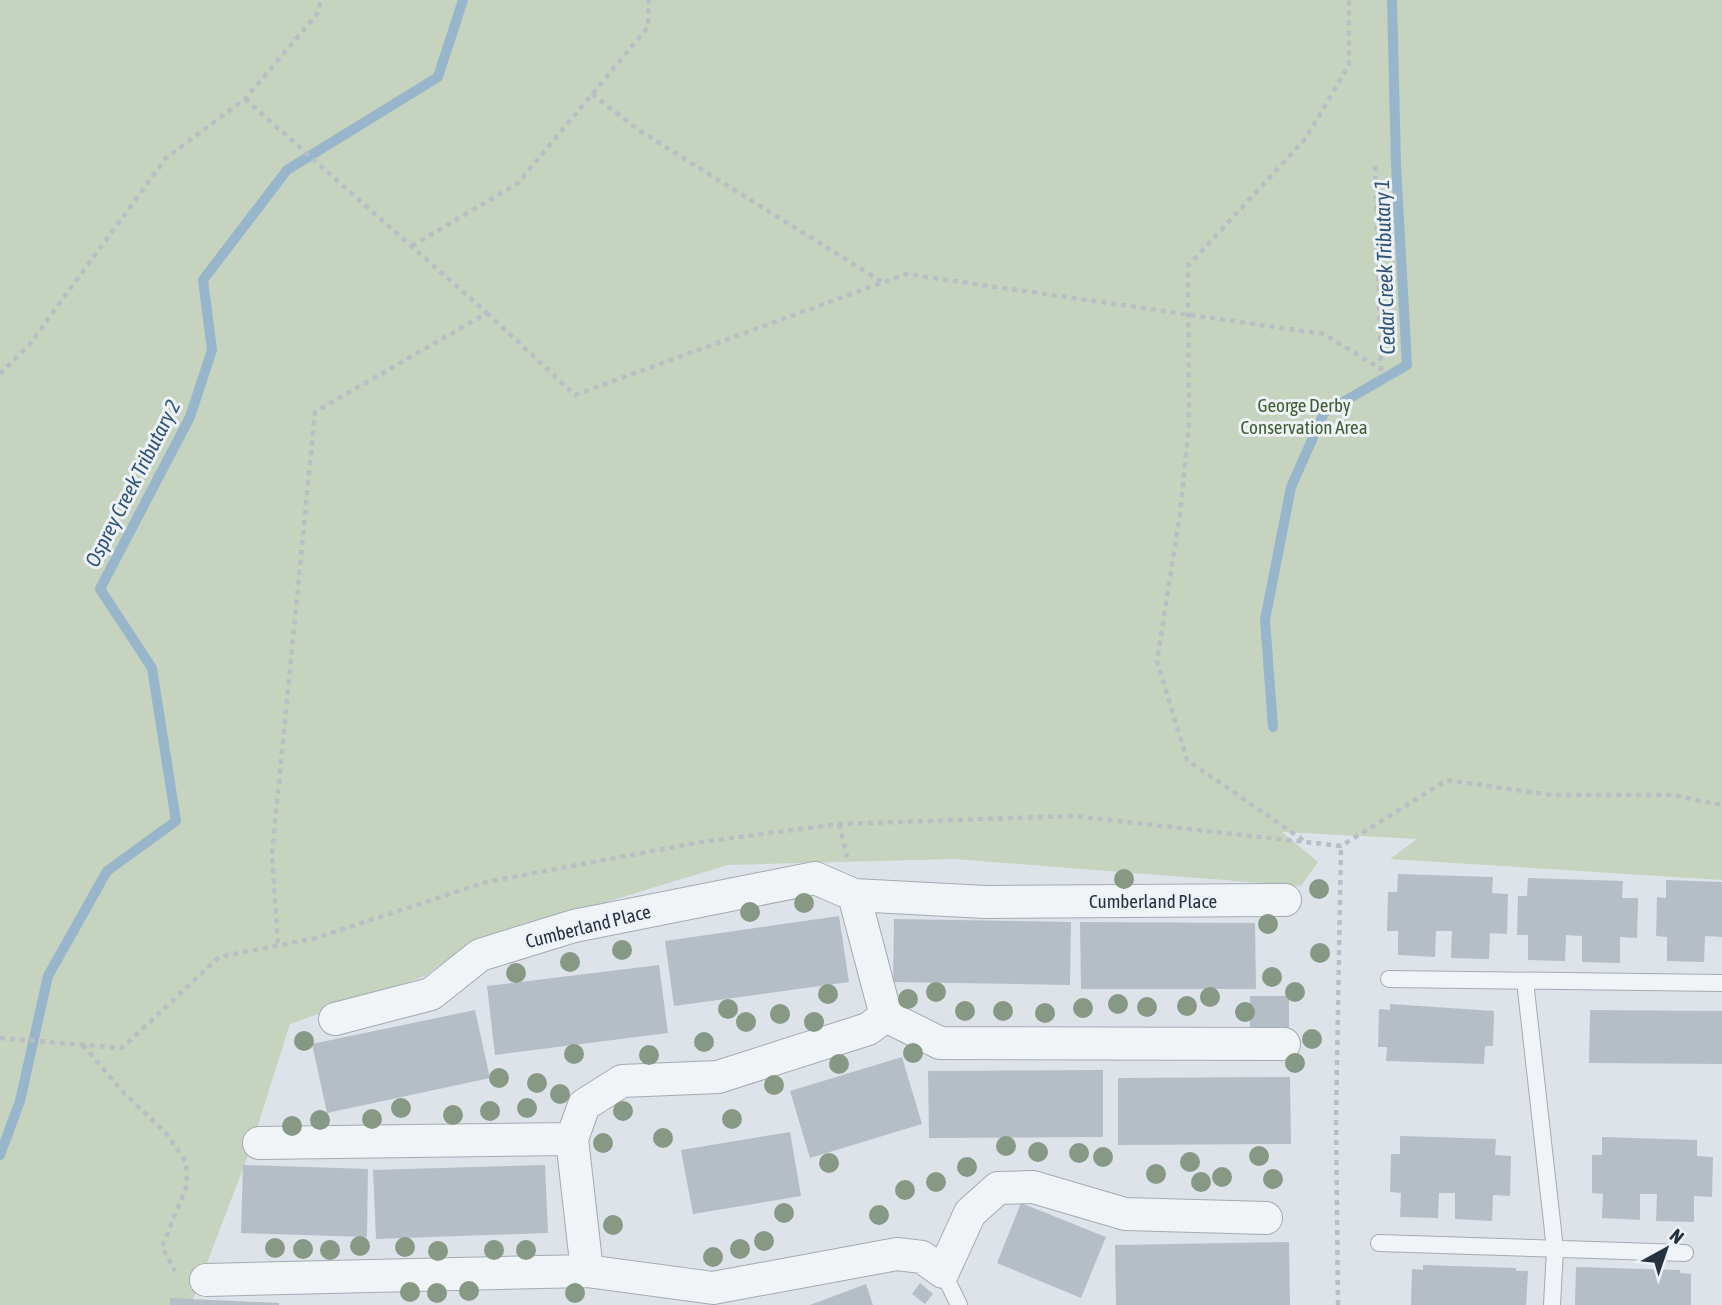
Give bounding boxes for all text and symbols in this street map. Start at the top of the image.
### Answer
water label: Cedar Creek Tributary 1 [1369,179,1399,355]
park label: George Derby Conservation Area [1240,394,1368,438]
water label: Osprey Creek Tributary 2 [80,395,185,570]
street label: Cumberland Place [1089,890,1217,912]
street label: Cumberland Place [523,900,653,952]
north arrow [1631,1214,1701,1284]
text: N [1666,1224,1688,1248]

